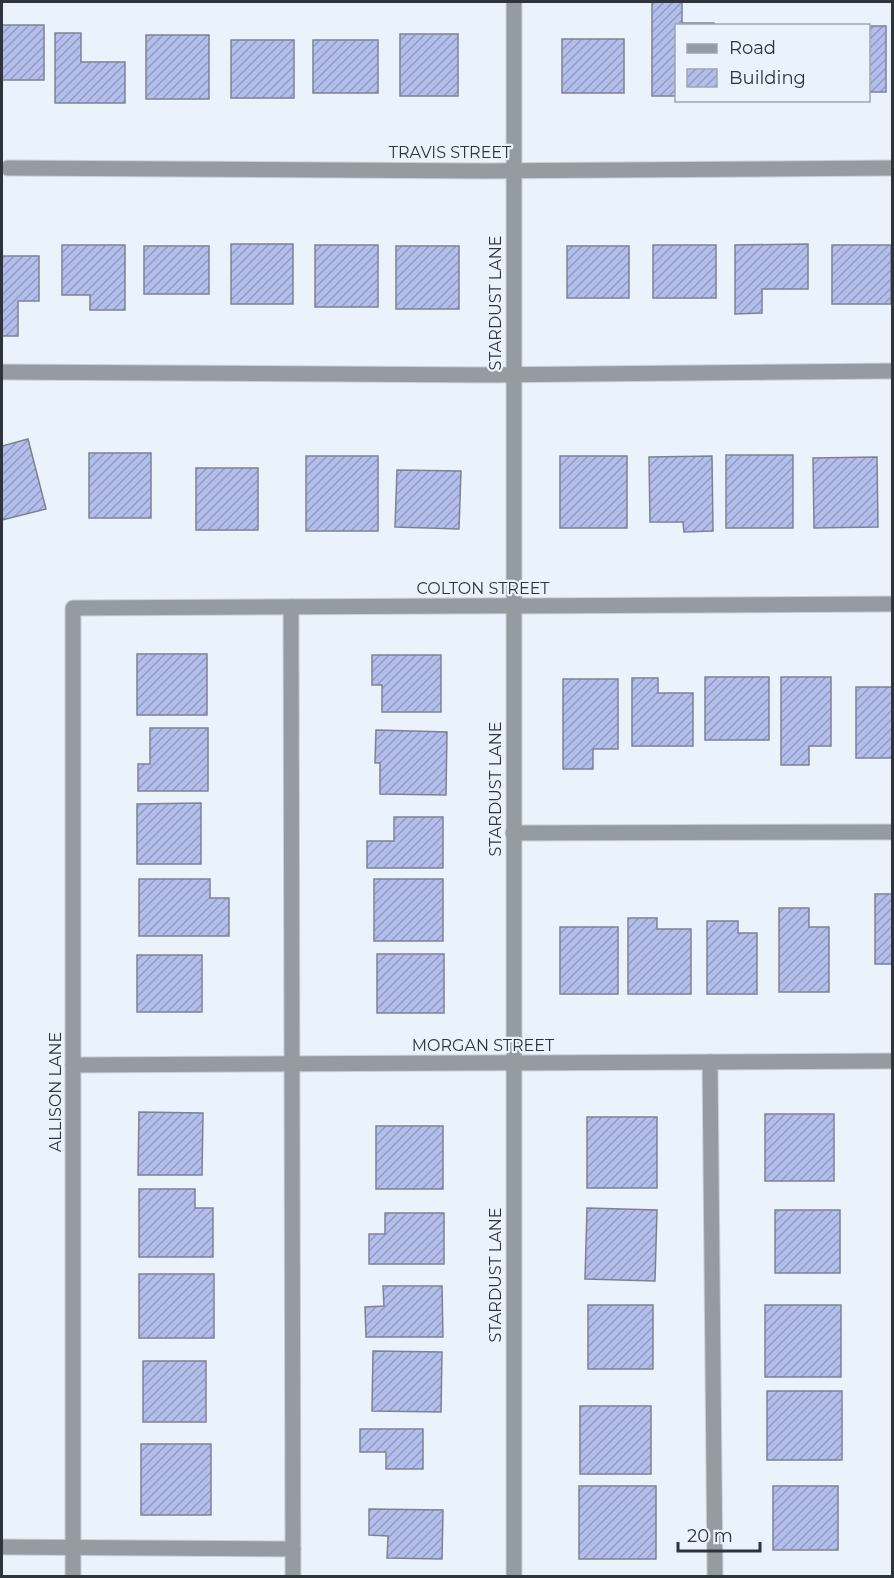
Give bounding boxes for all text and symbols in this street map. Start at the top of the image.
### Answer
legend [675,24,870,102]
text: Road [729,37,776,59]
text: Building [729,67,806,89]
street label: TRAVIS STREET [389,143,512,162]
street label: STARDUST LANE [486,236,505,370]
street label: COLTON STREET [416,579,550,598]
street label: STARDUST LANE [486,722,505,856]
street label: ALLISON LANE [46,1032,65,1152]
street label: MORGAN STREET [412,1036,555,1055]
street label: STARDUST LANE [486,1208,505,1342]
scale bar [678,1515,760,1553]
text: 20 m [687,1525,733,1547]

